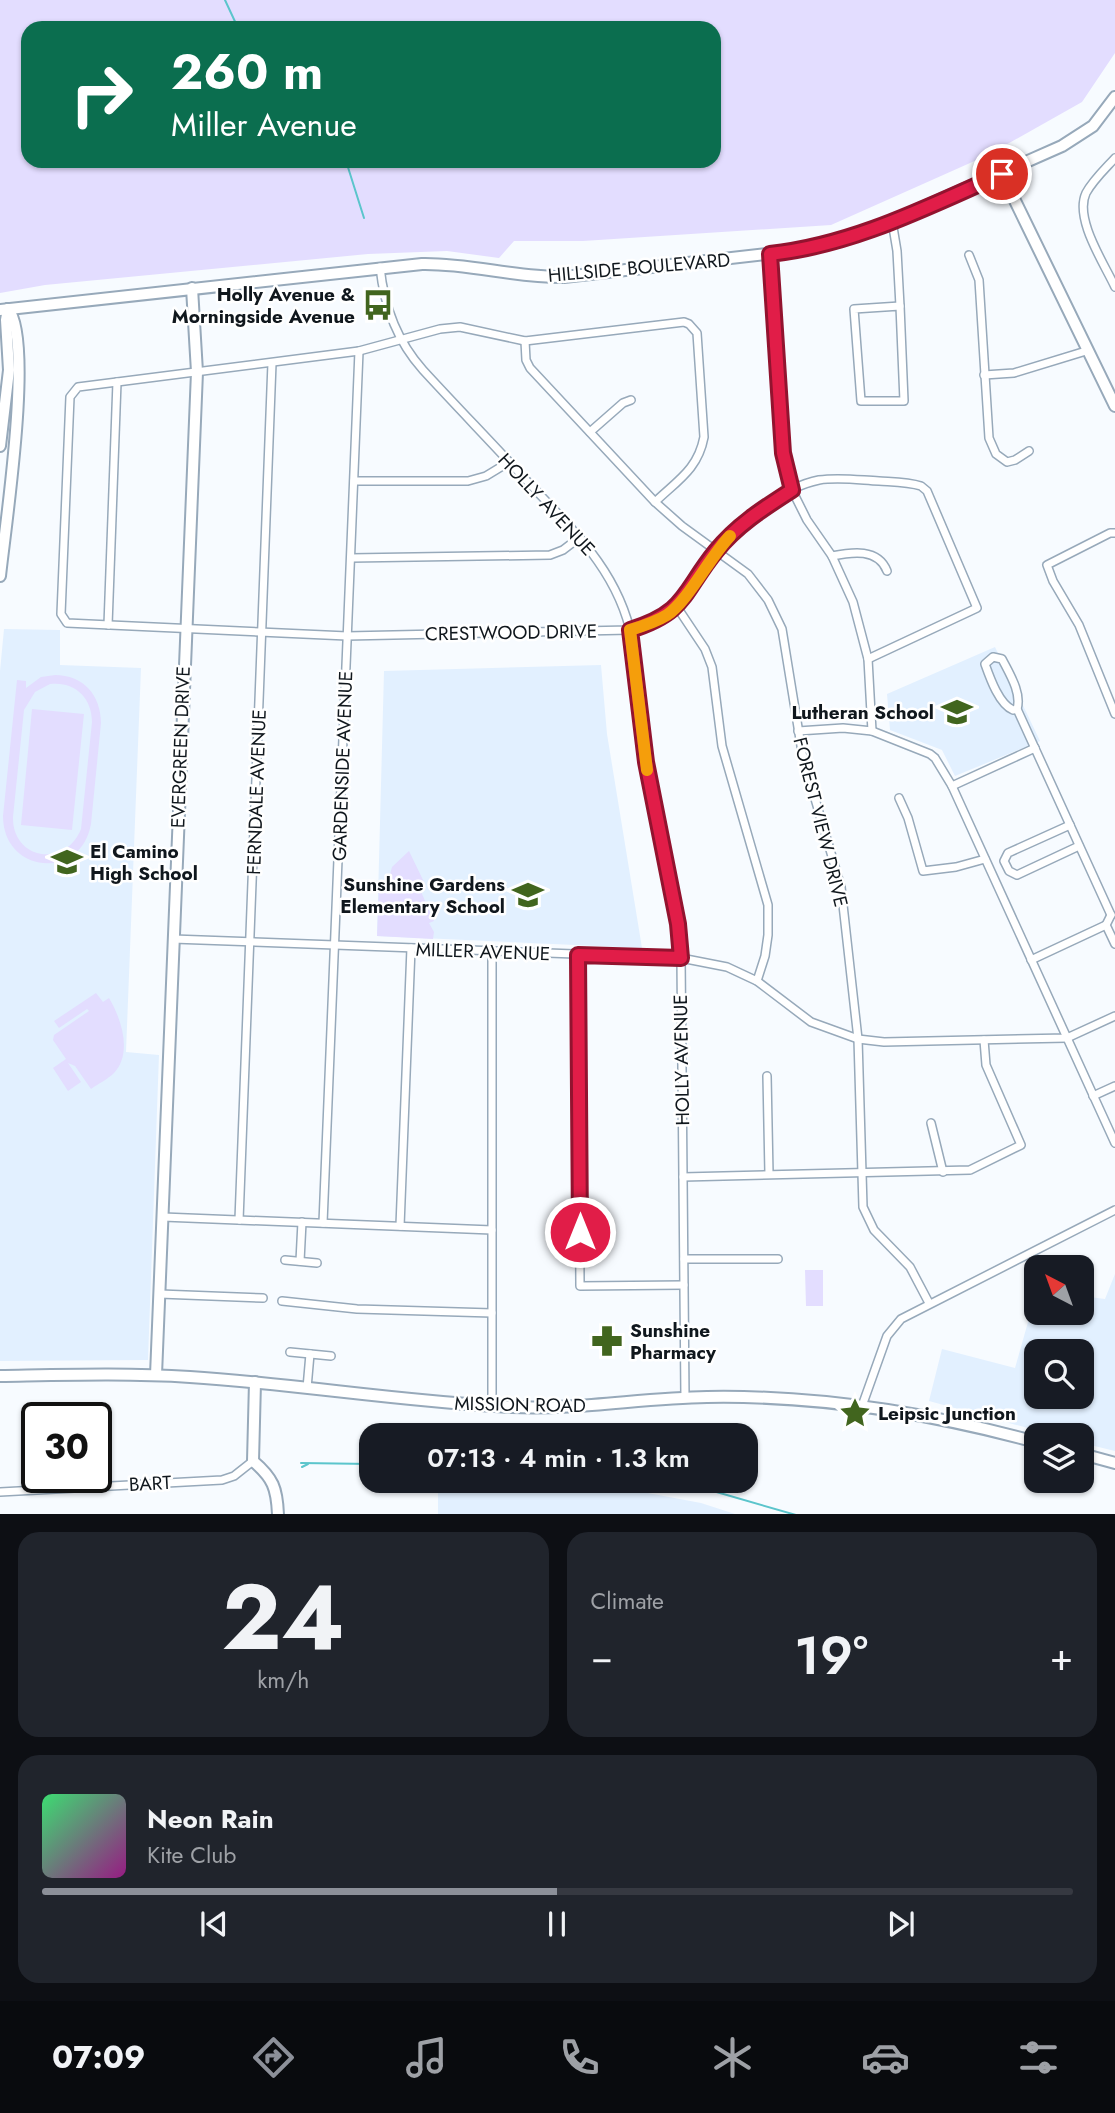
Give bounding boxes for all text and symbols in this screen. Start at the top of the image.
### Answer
text: 260 m [171,37,323,107]
icon: right [56,49,147,140]
text: Miller Avenue [171,102,357,148]
pin [972,144,1032,204]
icon: arrive [983,155,1021,193]
street label: HILLSIDE BOULEVARD [547,246,731,289]
place label: Holly Avenue & Morningside Avenue [172,281,355,330]
bus stop icon: Holly Avenue & Morningside Avenue [361,288,395,322]
street label: HOLLY AVENUE [492,447,601,562]
street label: CRESTWOOD DRIVE [425,617,597,648]
street label: EVERGREEN DRIVE [164,666,197,828]
street label: GARDENSIDE AVENUE [326,670,359,862]
school or university icon: Lutheran School [940,695,974,729]
place label: Lutheran School [791,699,934,726]
street label: FERNDALE AVENUE [240,709,273,875]
street label: FOREST VIEW DRIVE [786,734,855,910]
place label: El Camino High School [90,838,198,887]
school or university icon: El Camino High School [50,845,84,879]
place label: Sunshine Gardens Elementary School [340,871,505,920]
school or university icon: Sunshine Gardens Elementary School [511,878,545,912]
street label: MILLER AVENUE [415,936,551,967]
street label: HOLLY AVENUE [667,994,696,1126]
position arrow [543,1195,617,1269]
north arrow [1024,1255,1094,1325]
map controls [1024,1255,1094,1493]
place label: Sunshine Pharmacy [630,1317,717,1366]
pharmacy icon: Sunshine Pharmacy [590,1324,624,1358]
button: search [1024,1339,1094,1409]
street label: MISSION ROAD [454,1390,586,1419]
place icon: Leipsic Junction [838,1396,872,1430]
place label: Leipsic Junction [878,1400,1016,1427]
speed limit sign: 30 [21,1402,112,1493]
button: layers [1024,1423,1094,1493]
text: 07:13 · 4 min · 1.3 km [427,1439,690,1477]
street label: BART [128,1469,172,1498]
text: 24 [222,1552,345,1683]
text: Climate [591,1584,664,1618]
text: 19° [794,1618,868,1694]
text: − [591,1629,613,1684]
text: + [1050,1629,1073,1684]
text: km/h [257,1663,309,1697]
text: Neon Rain [147,1800,274,1838]
text: Kite Club [147,1838,236,1872]
icon: previous [195,1905,233,1943]
icon: pause [538,1905,576,1943]
icon: next [882,1905,920,1943]
icon: directions [249,2033,298,2082]
icon: music [402,2033,451,2082]
icon: phone [555,2033,604,2082]
icon: climate [708,2033,757,2082]
icon: car [861,2033,910,2082]
icon: filters [1014,2033,1063,2082]
text: 07:09 [52,2034,145,2080]

